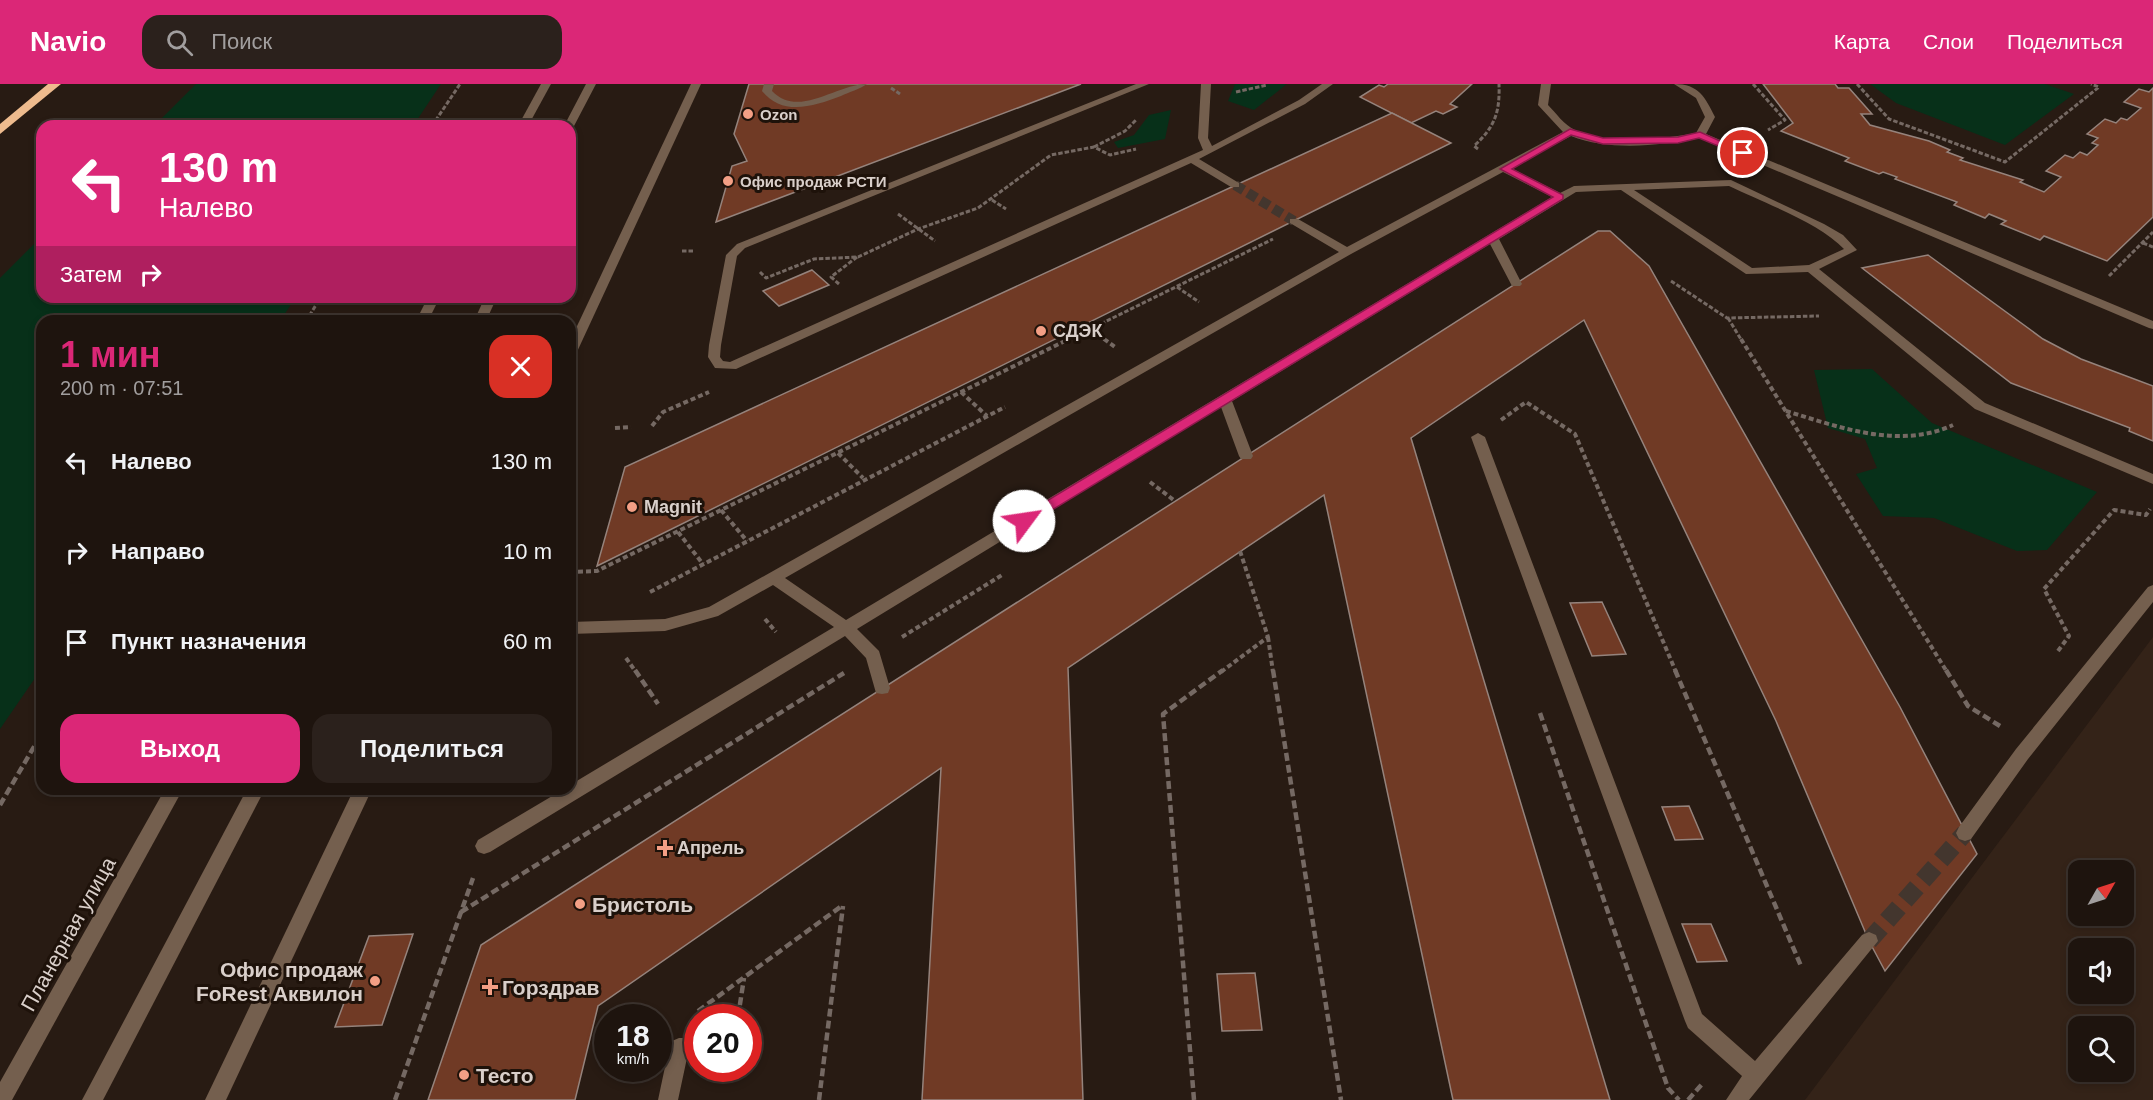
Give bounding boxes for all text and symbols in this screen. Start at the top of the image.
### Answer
search box [142,15,562,69]
text: Navio [30,26,106,57]
icon: search [163,26,196,59]
text: Поиск [211,29,272,54]
text: Карта [1834,30,1890,53]
text: Слои [1923,30,1974,53]
text: Поделиться [2007,30,2123,53]
place label: Ozon [760,106,798,123]
marker: Ozon [741,107,755,121]
pin [1717,127,1768,178]
icon: arrive [1726,136,1759,169]
icon: left [60,144,138,222]
text: 130 m [159,144,278,191]
place label: Офис продаж РСТИ [740,173,886,190]
marker: Офис продаж РСТИ [721,174,735,188]
text: Налево [159,193,253,223]
icon: right [134,258,167,291]
text: Затем [60,262,122,287]
place label: СДЭК [1053,321,1103,341]
marker: СДЭК [1034,324,1048,338]
text: 1 мин [60,334,161,375]
button: close [489,335,552,398]
text: 200 m · 07:51 [60,377,183,399]
icon: left [60,446,93,479]
text: Налево [111,449,192,474]
text: 130 m [491,449,552,474]
position arrow [992,489,1056,553]
place label: Magnit [644,497,702,517]
marker: Magnit [625,500,639,514]
icon: right [60,536,93,569]
text: Направо [111,539,205,564]
text: 10 m [503,539,552,564]
icon: arrive [60,626,93,659]
text: Пункт назначения [111,629,307,654]
text: 60 m [503,629,552,654]
button: Выход [60,714,300,783]
button: Поделиться [312,714,552,783]
place label: Апрель [677,838,744,858]
marker: Апрель [658,841,672,855]
street label: Планерная улица [16,853,120,1015]
north arrow [2068,860,2134,926]
map controls [2068,860,2134,1082]
place label: Бристоль [592,893,693,916]
marker: Бристоль [573,897,587,911]
button: sound [2068,938,2134,1004]
place label: Офис продаж FoRest Аквилон [196,958,364,1005]
marker: Офис продаж FoRest Аквилон [368,974,382,988]
place label: Горздрав [502,976,600,999]
marker: Горздрав [483,980,497,994]
speed limit sign: 20 [684,1004,762,1082]
button: search [2068,1016,2134,1082]
text: 18 [616,1019,650,1052]
text: km/h [617,1050,649,1067]
place label: Тесто [476,1064,534,1087]
marker: Тесто [457,1068,471,1082]

